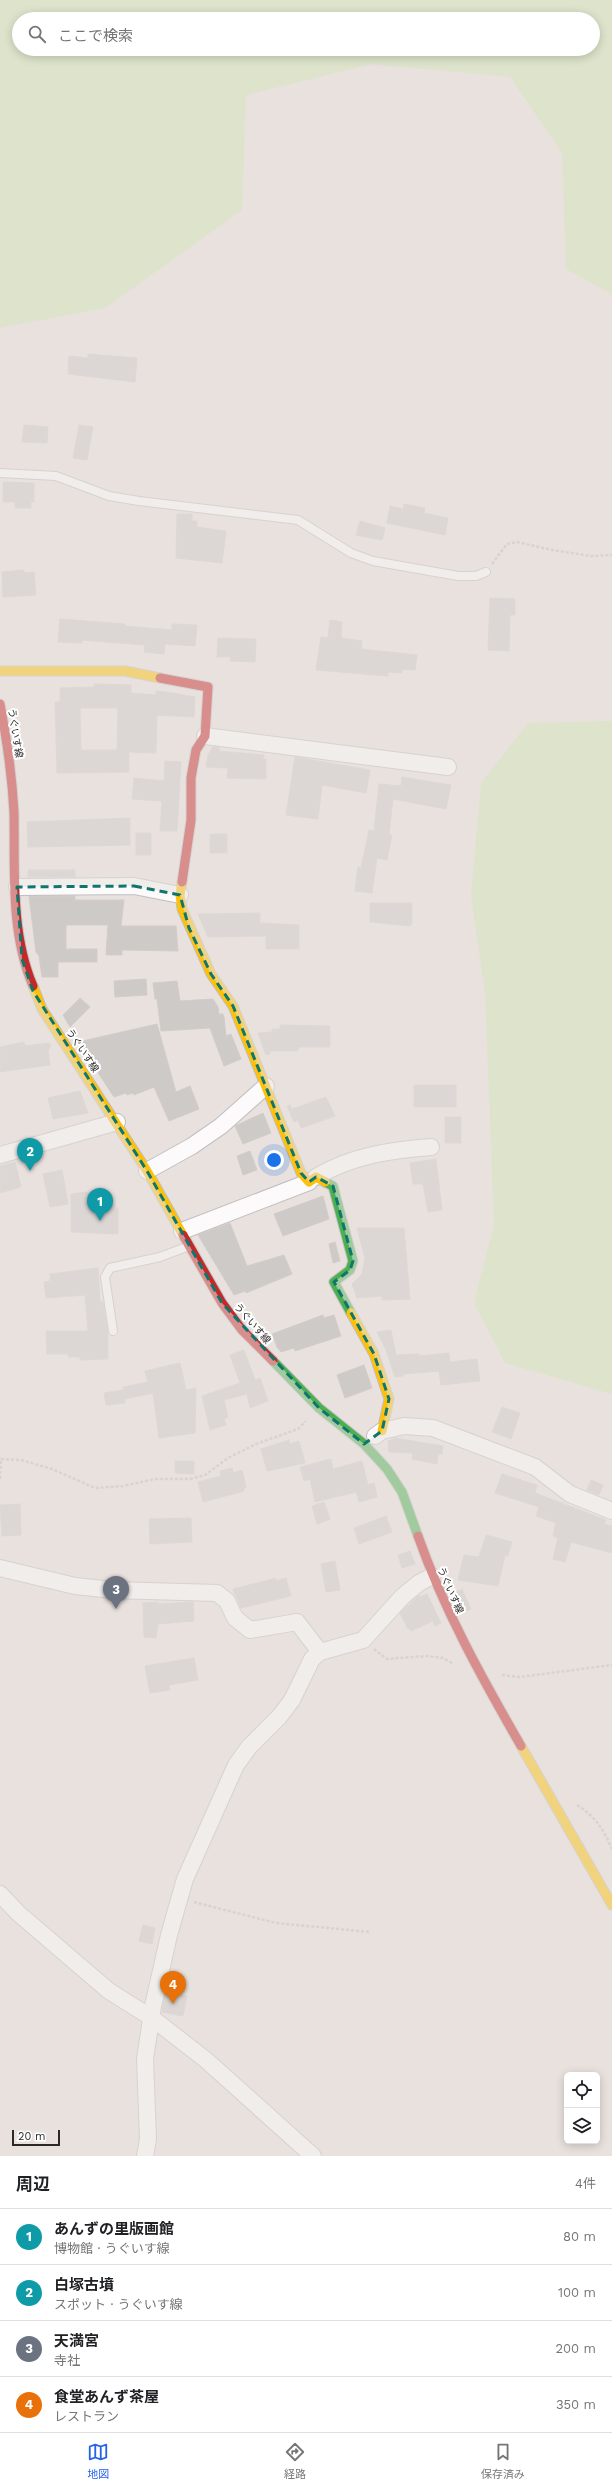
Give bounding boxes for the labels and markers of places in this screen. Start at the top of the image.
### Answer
pin: 2 [17,1138,43,1171]
pin: 1 [87,1188,113,1221]
pin: 3 [103,1576,129,1609]
pin: 4 [160,1971,186,2004]

